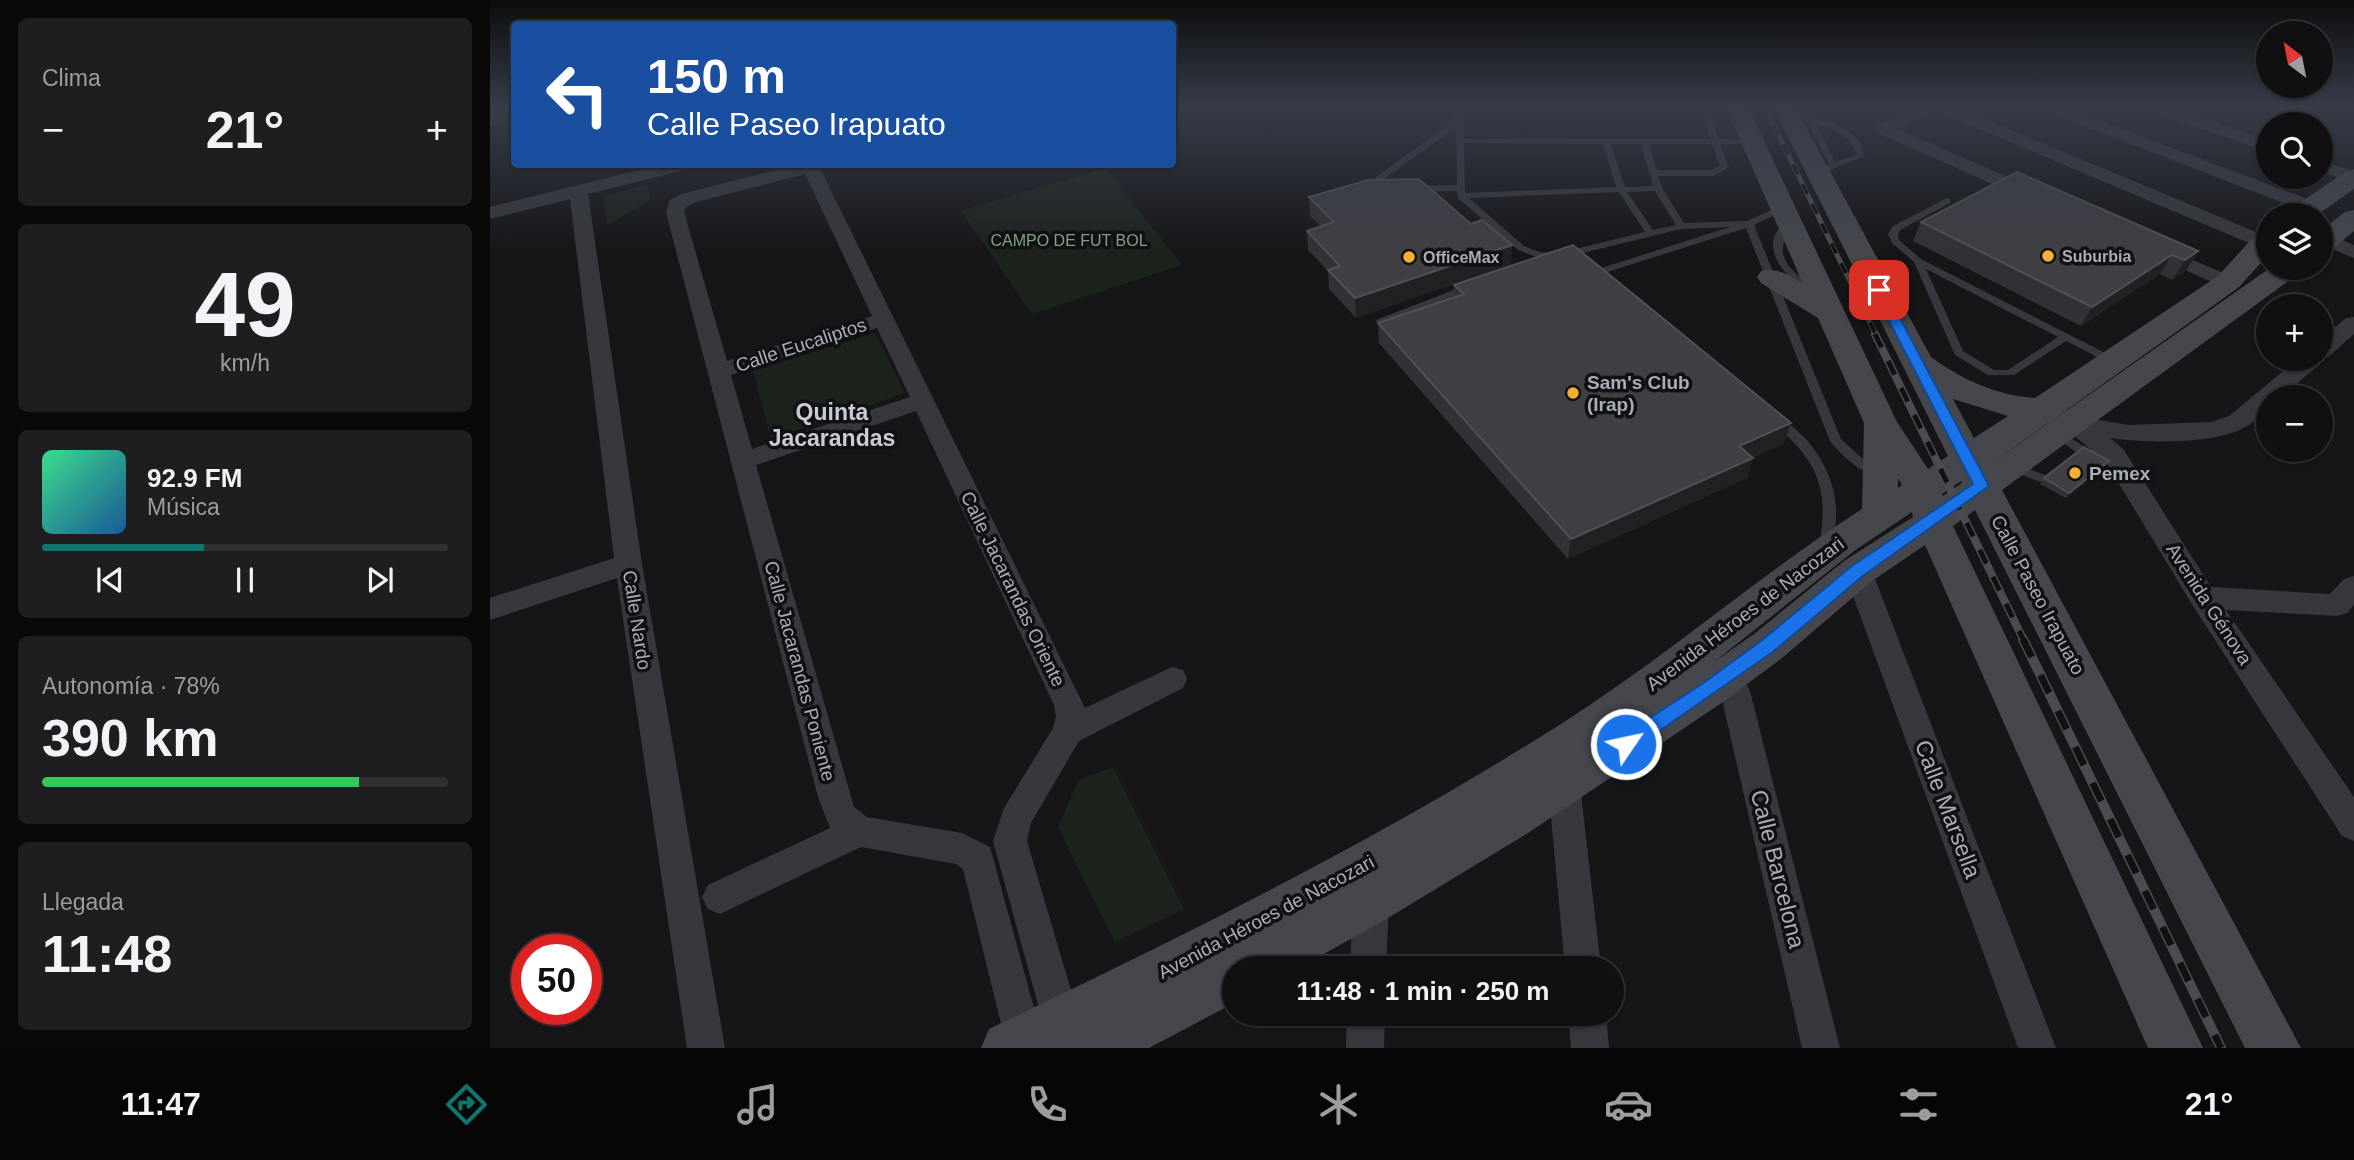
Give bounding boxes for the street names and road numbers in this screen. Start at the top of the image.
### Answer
street label: Calle Eucaliptos [733,314,869,376]
street label: Calle Jacarandas Oriente [957,488,1069,690]
street label: Calle Paseo Irapuato [1987,512,2089,678]
street label: Avenida Héroes de Nacozari [1642,533,1848,695]
street label: Avenida Génova [2162,540,2256,669]
street label: Calle Jacarandas Poniente [760,559,840,783]
street label: Calle Nardo [619,569,655,671]
street label: Calle Marsella [1910,736,1986,882]
street label: Calle Barcelona [1746,787,1810,951]
street label: Avenida Héroes de Nacozari [1154,851,1378,983]

